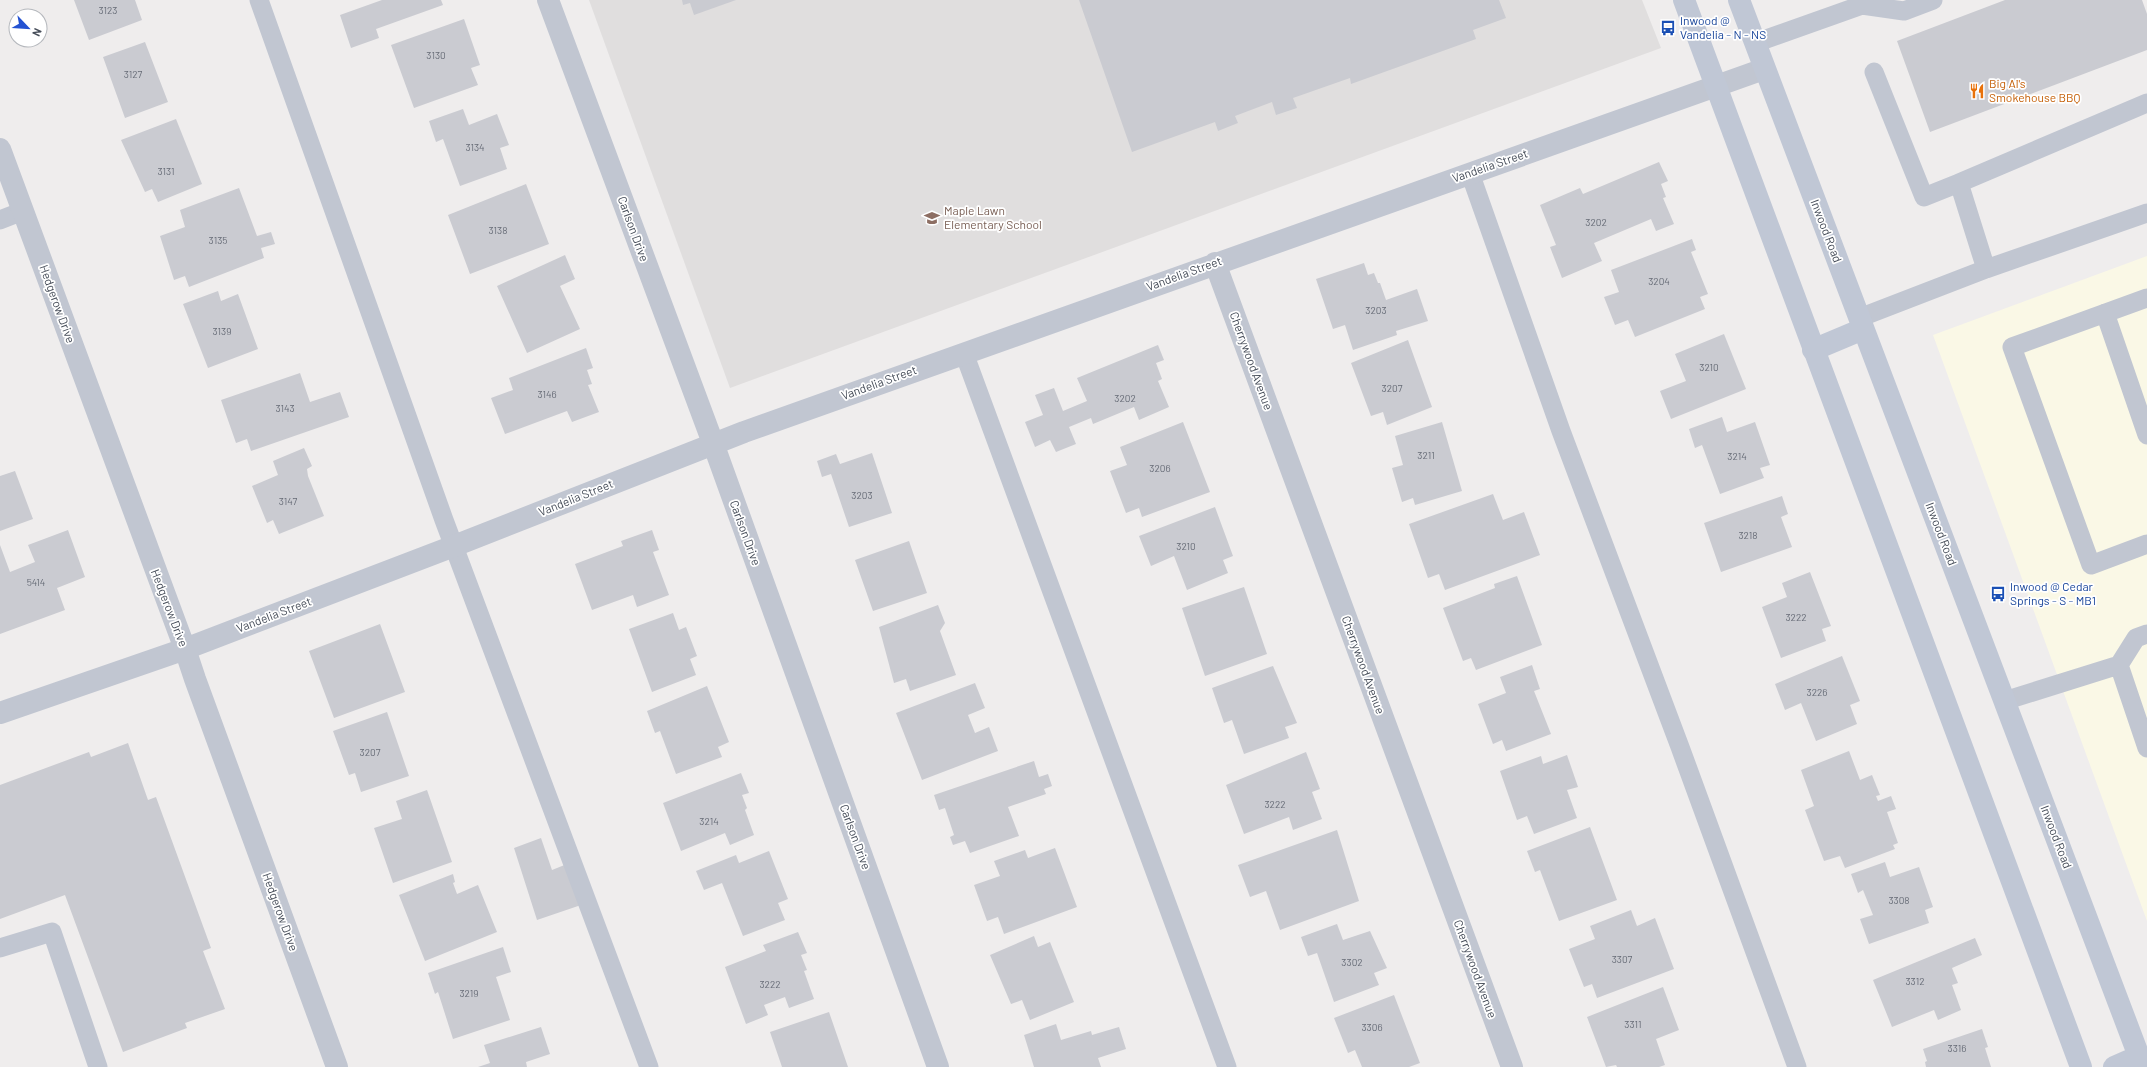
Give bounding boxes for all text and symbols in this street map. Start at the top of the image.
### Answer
house number: 3123 [98,4,118,16]
north arrow [8,8,48,48]
place label: Inwood @ Vandelia - N - NS [1680,13,1766,41]
bus stop icon: Inwood @ Vandelia - N - NS [1659,19,1677,37]
text: N [30,26,45,39]
house number: 3130 [426,49,446,61]
house number: 3127 [124,68,143,80]
place label: Big Al's Smokehouse BBQ [1989,76,2081,104]
restaurant icon: Big Al's Smokehouse BBQ [1968,82,1986,100]
house number: 3134 [465,141,485,153]
street label: Vandelia Street [1450,146,1529,185]
house number: 3131 [157,165,175,177]
street label: Carlson Drive [616,194,652,263]
street label: Inwood Road [1808,197,1845,264]
place label: Maple Lawn Elementary School [944,203,1042,231]
school or university icon: Maple Lawn Elementary School [923,209,941,227]
house number: 3202 [1585,216,1607,228]
house number: 3138 [489,224,507,236]
house number: 3135 [209,234,227,246]
street label: Vandelia Street [1144,253,1223,293]
street label: Hedgerow Drive [37,263,79,345]
house number: 3204 [1648,275,1670,287]
house number: 3203 [1365,304,1387,316]
street label: Cherrywood Avenue [1228,310,1276,412]
house number: 3139 [213,325,231,337]
house number: 3210 [1699,361,1719,373]
street label: Vandelia Street [839,362,918,402]
house number: 3207 [1382,382,1403,394]
house number: 3146 [537,388,557,400]
house number: 3202 [1114,392,1136,404]
house number: 3143 [275,402,295,414]
house number: 3211 [1417,449,1435,461]
house number: 3214 [1727,450,1747,462]
house number: 3206 [1149,462,1171,474]
street label: Vandelia Street [536,476,615,518]
house number: 3203 [851,489,873,501]
house number: 3147 [279,495,298,507]
street label: Carlson Drive [728,498,764,567]
street label: Inwood Road [1923,500,1960,567]
house number: 3218 [1738,529,1758,541]
house number: 3210 [1176,540,1196,552]
street label: Hedgerow Drive [149,567,191,648]
house number: 5414 [27,576,45,588]
place label: Inwood @ Cedar Springs - S - MB1 [2010,579,2096,607]
bus stop icon: Inwood @ Cedar Springs - S - MB1 [1989,585,2007,603]
street label: Vandelia Street [234,593,313,635]
house number: 3222 [1785,611,1807,623]
street label: Cherrywood Avenue [1340,614,1388,716]
house number: 3226 [1806,686,1828,698]
house number: 3207 [360,746,381,758]
house number: 3222 [1264,798,1286,810]
street label: Carlson Drive [838,802,874,871]
street label: Inwood Road [2038,803,2075,870]
house number: 3214 [699,815,719,827]
street label: Hedgerow Drive [260,871,302,953]
house number: 3308 [1888,894,1910,906]
street label: Cherrywood Avenue [1452,918,1500,1020]
house number: 3307 [1612,953,1633,965]
house number: 3302 [1341,956,1363,968]
house number: 3312 [1905,975,1925,987]
house number: 3222 [759,978,781,990]
house number: 3219 [459,987,479,999]
house number: 3311 [1624,1018,1642,1030]
house number: 3306 [1361,1021,1383,1033]
house number: 3316 [1948,1042,1966,1054]

